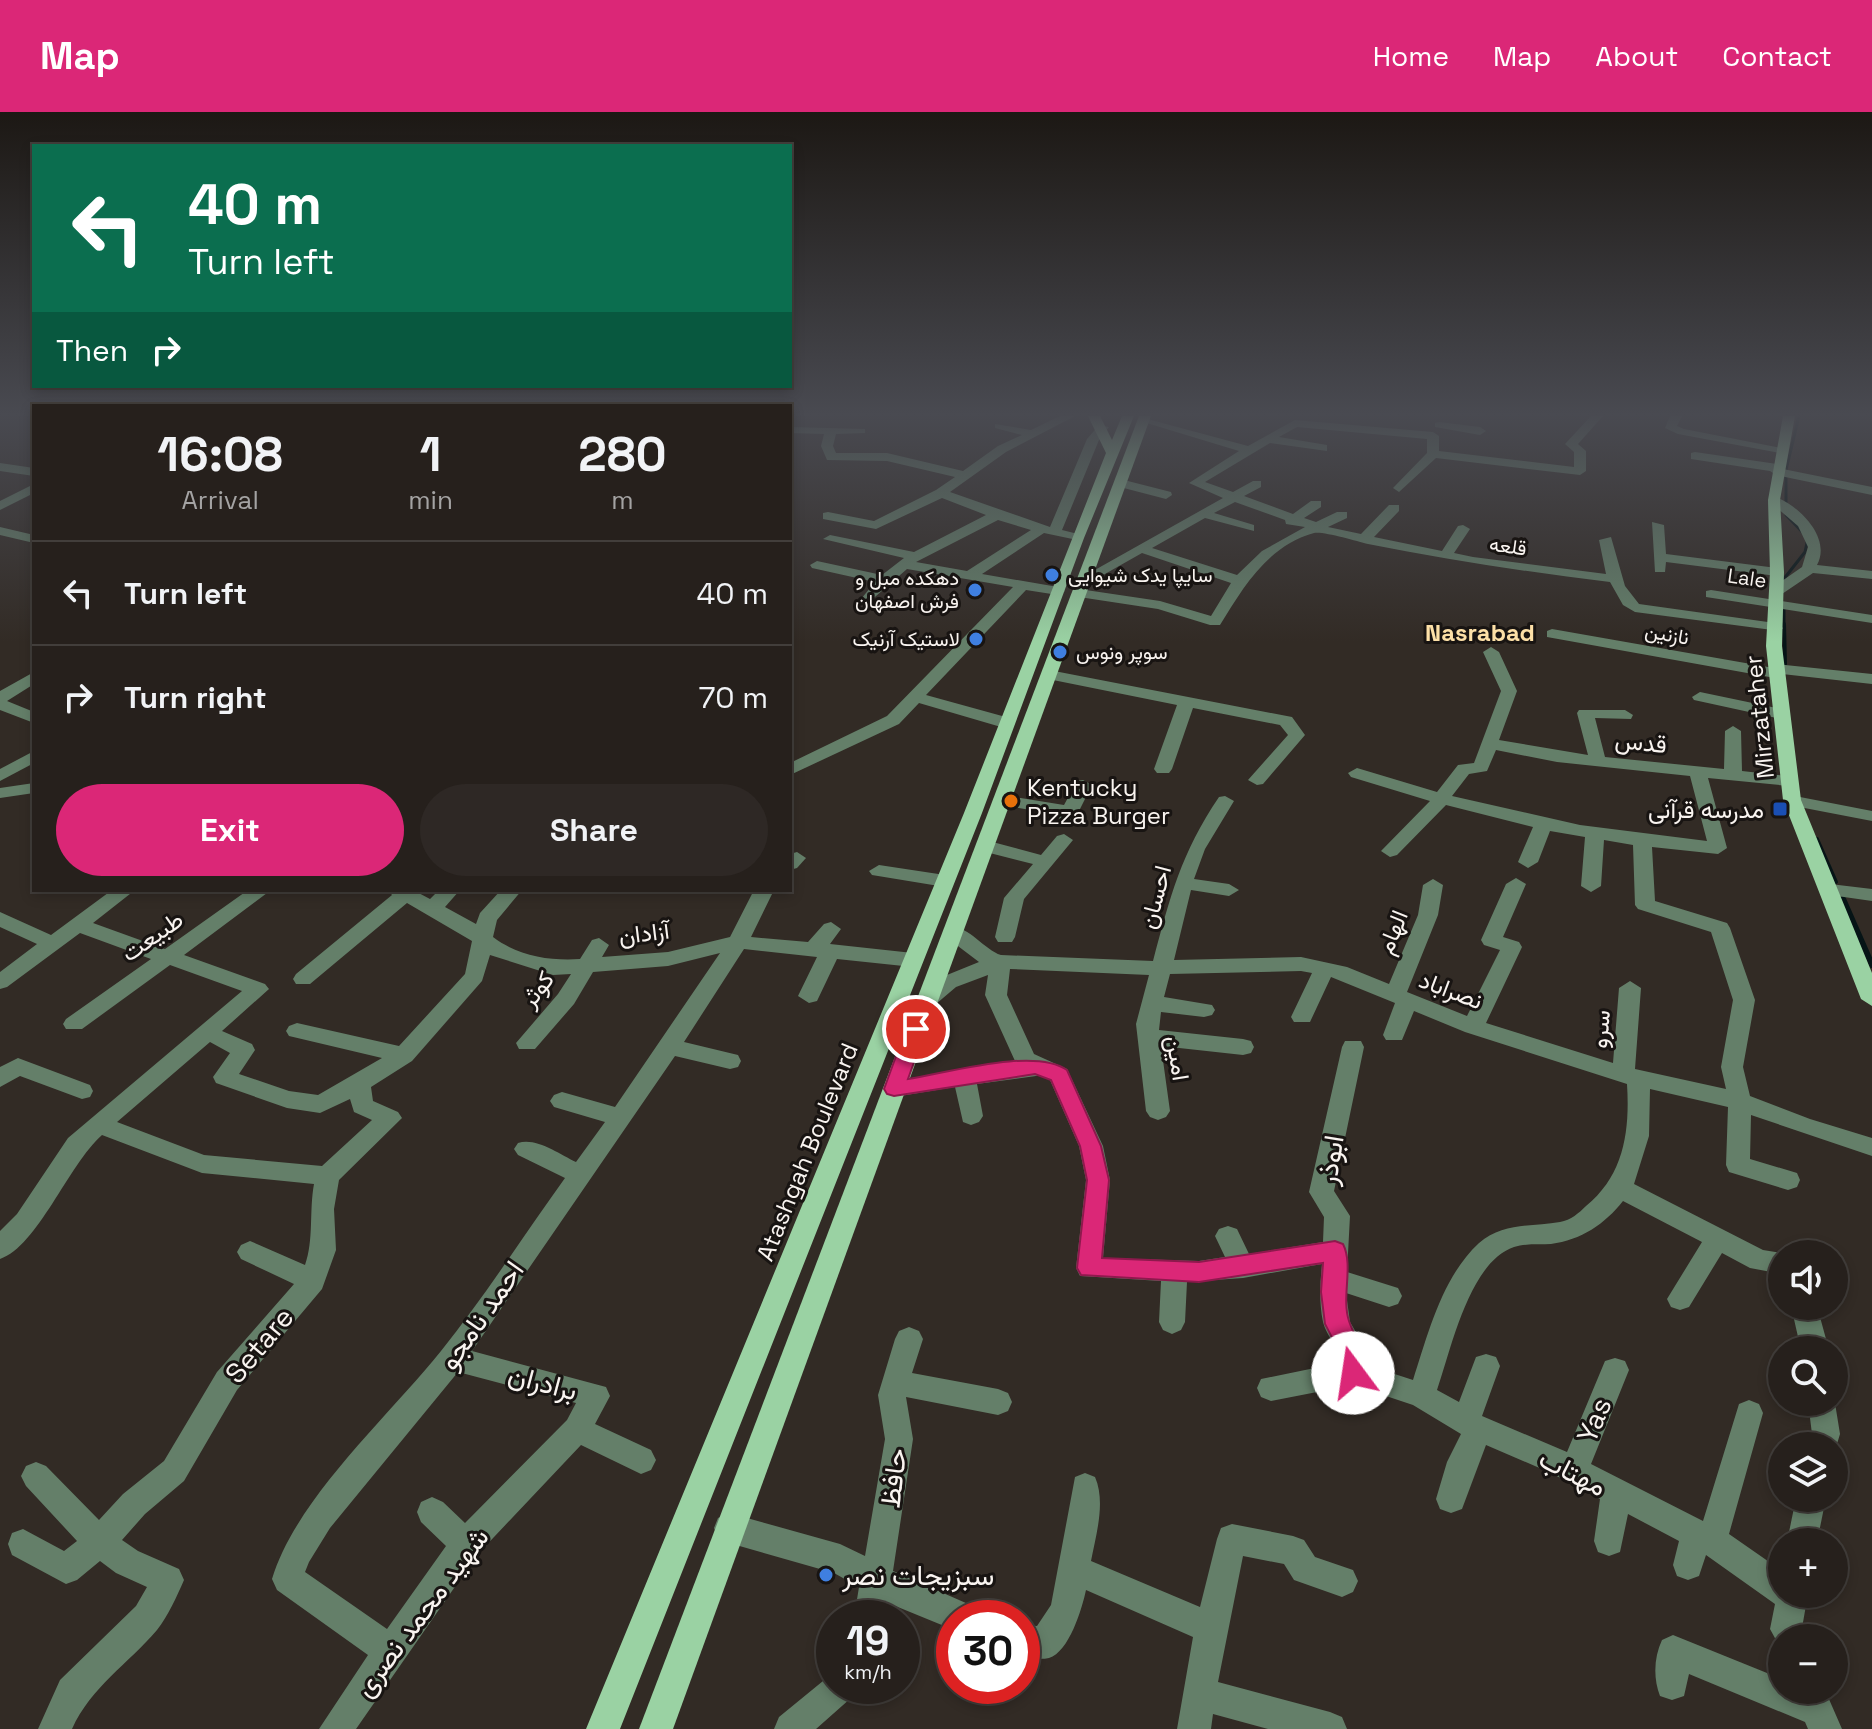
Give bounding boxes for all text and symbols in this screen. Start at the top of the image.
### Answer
text: Map [40,32,120,80]
text: Home [1373,38,1449,74]
text: Map [1493,38,1551,74]
text: About [1595,38,1678,74]
text: Contact [1722,38,1832,74]
text: 40 m [188,169,322,240]
icon: left [56,176,160,280]
text: Turn left [188,239,335,285]
icon: right [144,328,188,372]
text: Then [56,331,128,370]
text: 16:08 [157,424,283,485]
text: 1 [420,424,441,485]
text: 280 [578,424,667,485]
text: Arrival [181,483,259,517]
text: min [408,483,453,517]
text: m [611,483,634,517]
street label: قلعه [1488,531,1528,561]
place label: سایپا یدک شیوایی [1068,562,1212,589]
street label: Lale [1726,562,1768,594]
place label: دهکده مبل و فرش اصفهان [855,565,959,614]
marker: سایپا یدک شیوایی [1043,566,1061,584]
icon: left [56,571,100,615]
text: Turn left [124,574,247,613]
text: 40 m [697,574,768,613]
marker: دهکده مبل و فرش اصفهان [966,581,984,599]
district label: Nasrabad [1425,617,1535,648]
street label: نازنین [1643,617,1691,651]
place label: لاستیک آرنیک [853,626,960,652]
marker: لاستیک آرنیک [967,630,985,648]
place label: سوپر ونوس [1076,639,1168,666]
marker: سوپر ونوس [1051,643,1069,661]
street label: Mirzataher [1737,654,1781,780]
icon: right [56,675,100,719]
text: Turn right [124,678,267,717]
text: 70 m [699,678,768,717]
street label: قدس [1613,724,1669,760]
place label: Kentucky Pizza Burger [1027,772,1170,831]
button: Exit [56,784,404,876]
button: Share [420,784,768,876]
marker: Kentucky Pizza Burger [1002,792,1020,810]
place label: مدرسه قرآنی [1648,794,1764,825]
marker: مدرسه قرآنی [1771,800,1789,818]
street label: احسان [1132,862,1178,932]
street label: طبیعت [115,904,189,968]
street label: الهام [1369,905,1416,959]
street label: آزادان [617,914,674,951]
street label: کوثر [512,964,561,1014]
street label: نصراباد [1415,964,1487,1016]
pin [882,995,950,1063]
icon: arrive [894,1007,938,1051]
street label: سرو [1583,1008,1617,1050]
street label: امین [1159,1033,1197,1083]
street label: Atashgah Boulevard [749,1039,865,1265]
street label: ابوذر [1308,1132,1352,1189]
map controls [1768,1240,1848,1704]
button: sound [1768,1240,1848,1320]
street label: احمد نامجو [430,1253,532,1377]
street label: Setare [217,1299,301,1391]
position arrow [1311,1331,1395,1415]
button: search [1768,1336,1848,1416]
street label: برادران [504,1356,582,1408]
street label: Yas [1569,1392,1619,1448]
button: layers [1768,1432,1848,1512]
street label: مهتاب [1533,1440,1613,1504]
street label: حافظ [871,1446,915,1510]
street label: شهید محمد نصری [346,1520,496,1704]
button: + [1768,1528,1848,1608]
place label: سبزیجات نصر [841,1557,994,1593]
marker: سبزیجات نصر [817,1566,835,1584]
speed limit sign: 30 [936,1600,1040,1704]
text: 19 [847,1616,889,1667]
button: − [1768,1624,1848,1704]
text: km/h [844,1659,892,1685]

